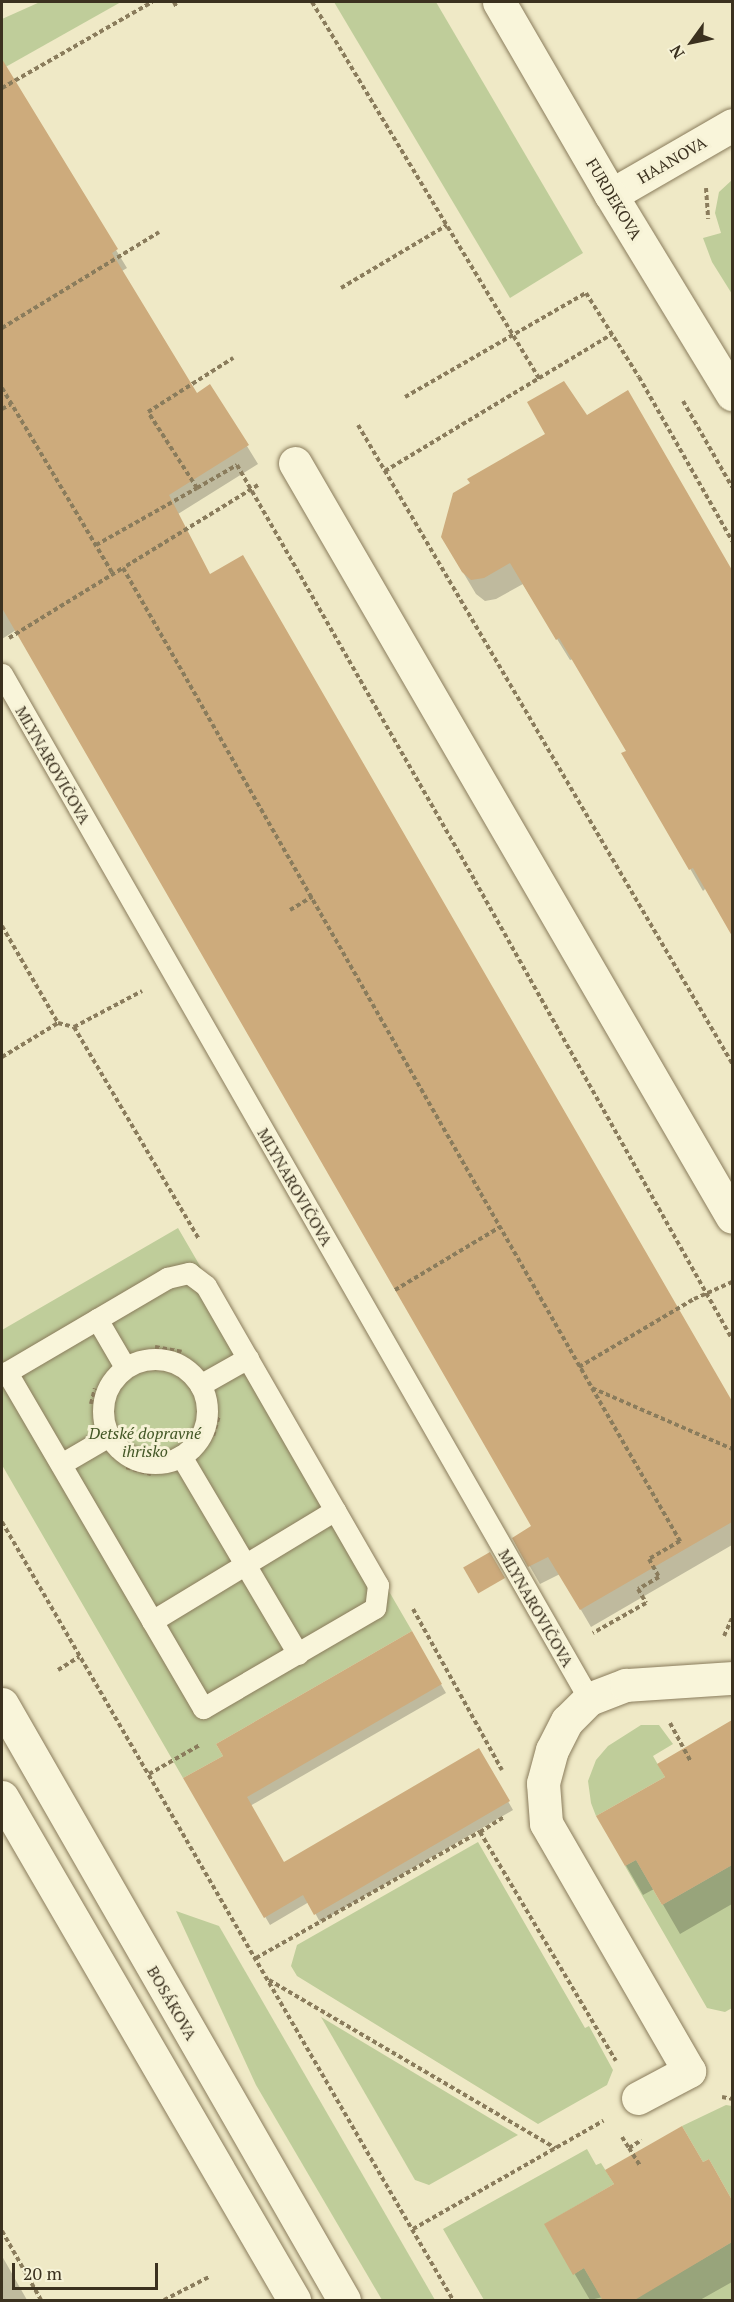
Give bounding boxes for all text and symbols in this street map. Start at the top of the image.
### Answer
north arrow [662,12,722,72]
text: N [664,41,689,63]
street label: HAANOVA [634,133,710,187]
street label: FURDEKOVA [582,155,646,243]
street label: MLYNAROVIČOVA [11,703,95,827]
street label: MLYNAROVIČOVA [253,1125,337,1249]
park label: Detské dopravné ihrisko [89,1423,201,1461]
street label: MLYNAROVIČOVA [494,1546,578,1670]
street label: BOSÁKOVA [143,1963,201,2043]
scale bar [15,2251,160,2289]
text: 20 m [23,2261,62,2285]

